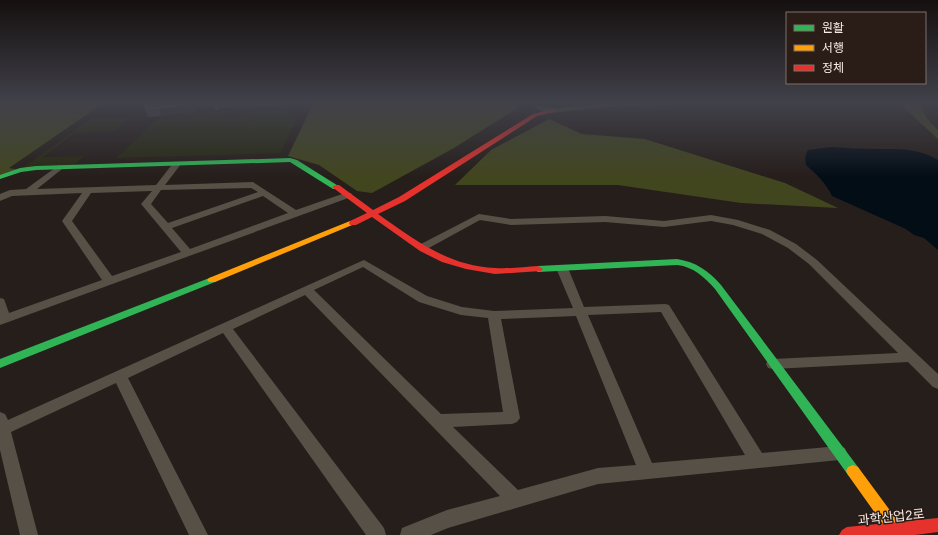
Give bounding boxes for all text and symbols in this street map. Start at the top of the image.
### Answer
legend [786,12,926,84]
text: 원활 [822,21,844,35]
text: 서행 [822,41,844,55]
text: 정체 [822,61,844,75]
street label: 과학산업2로 [857,506,925,528]

